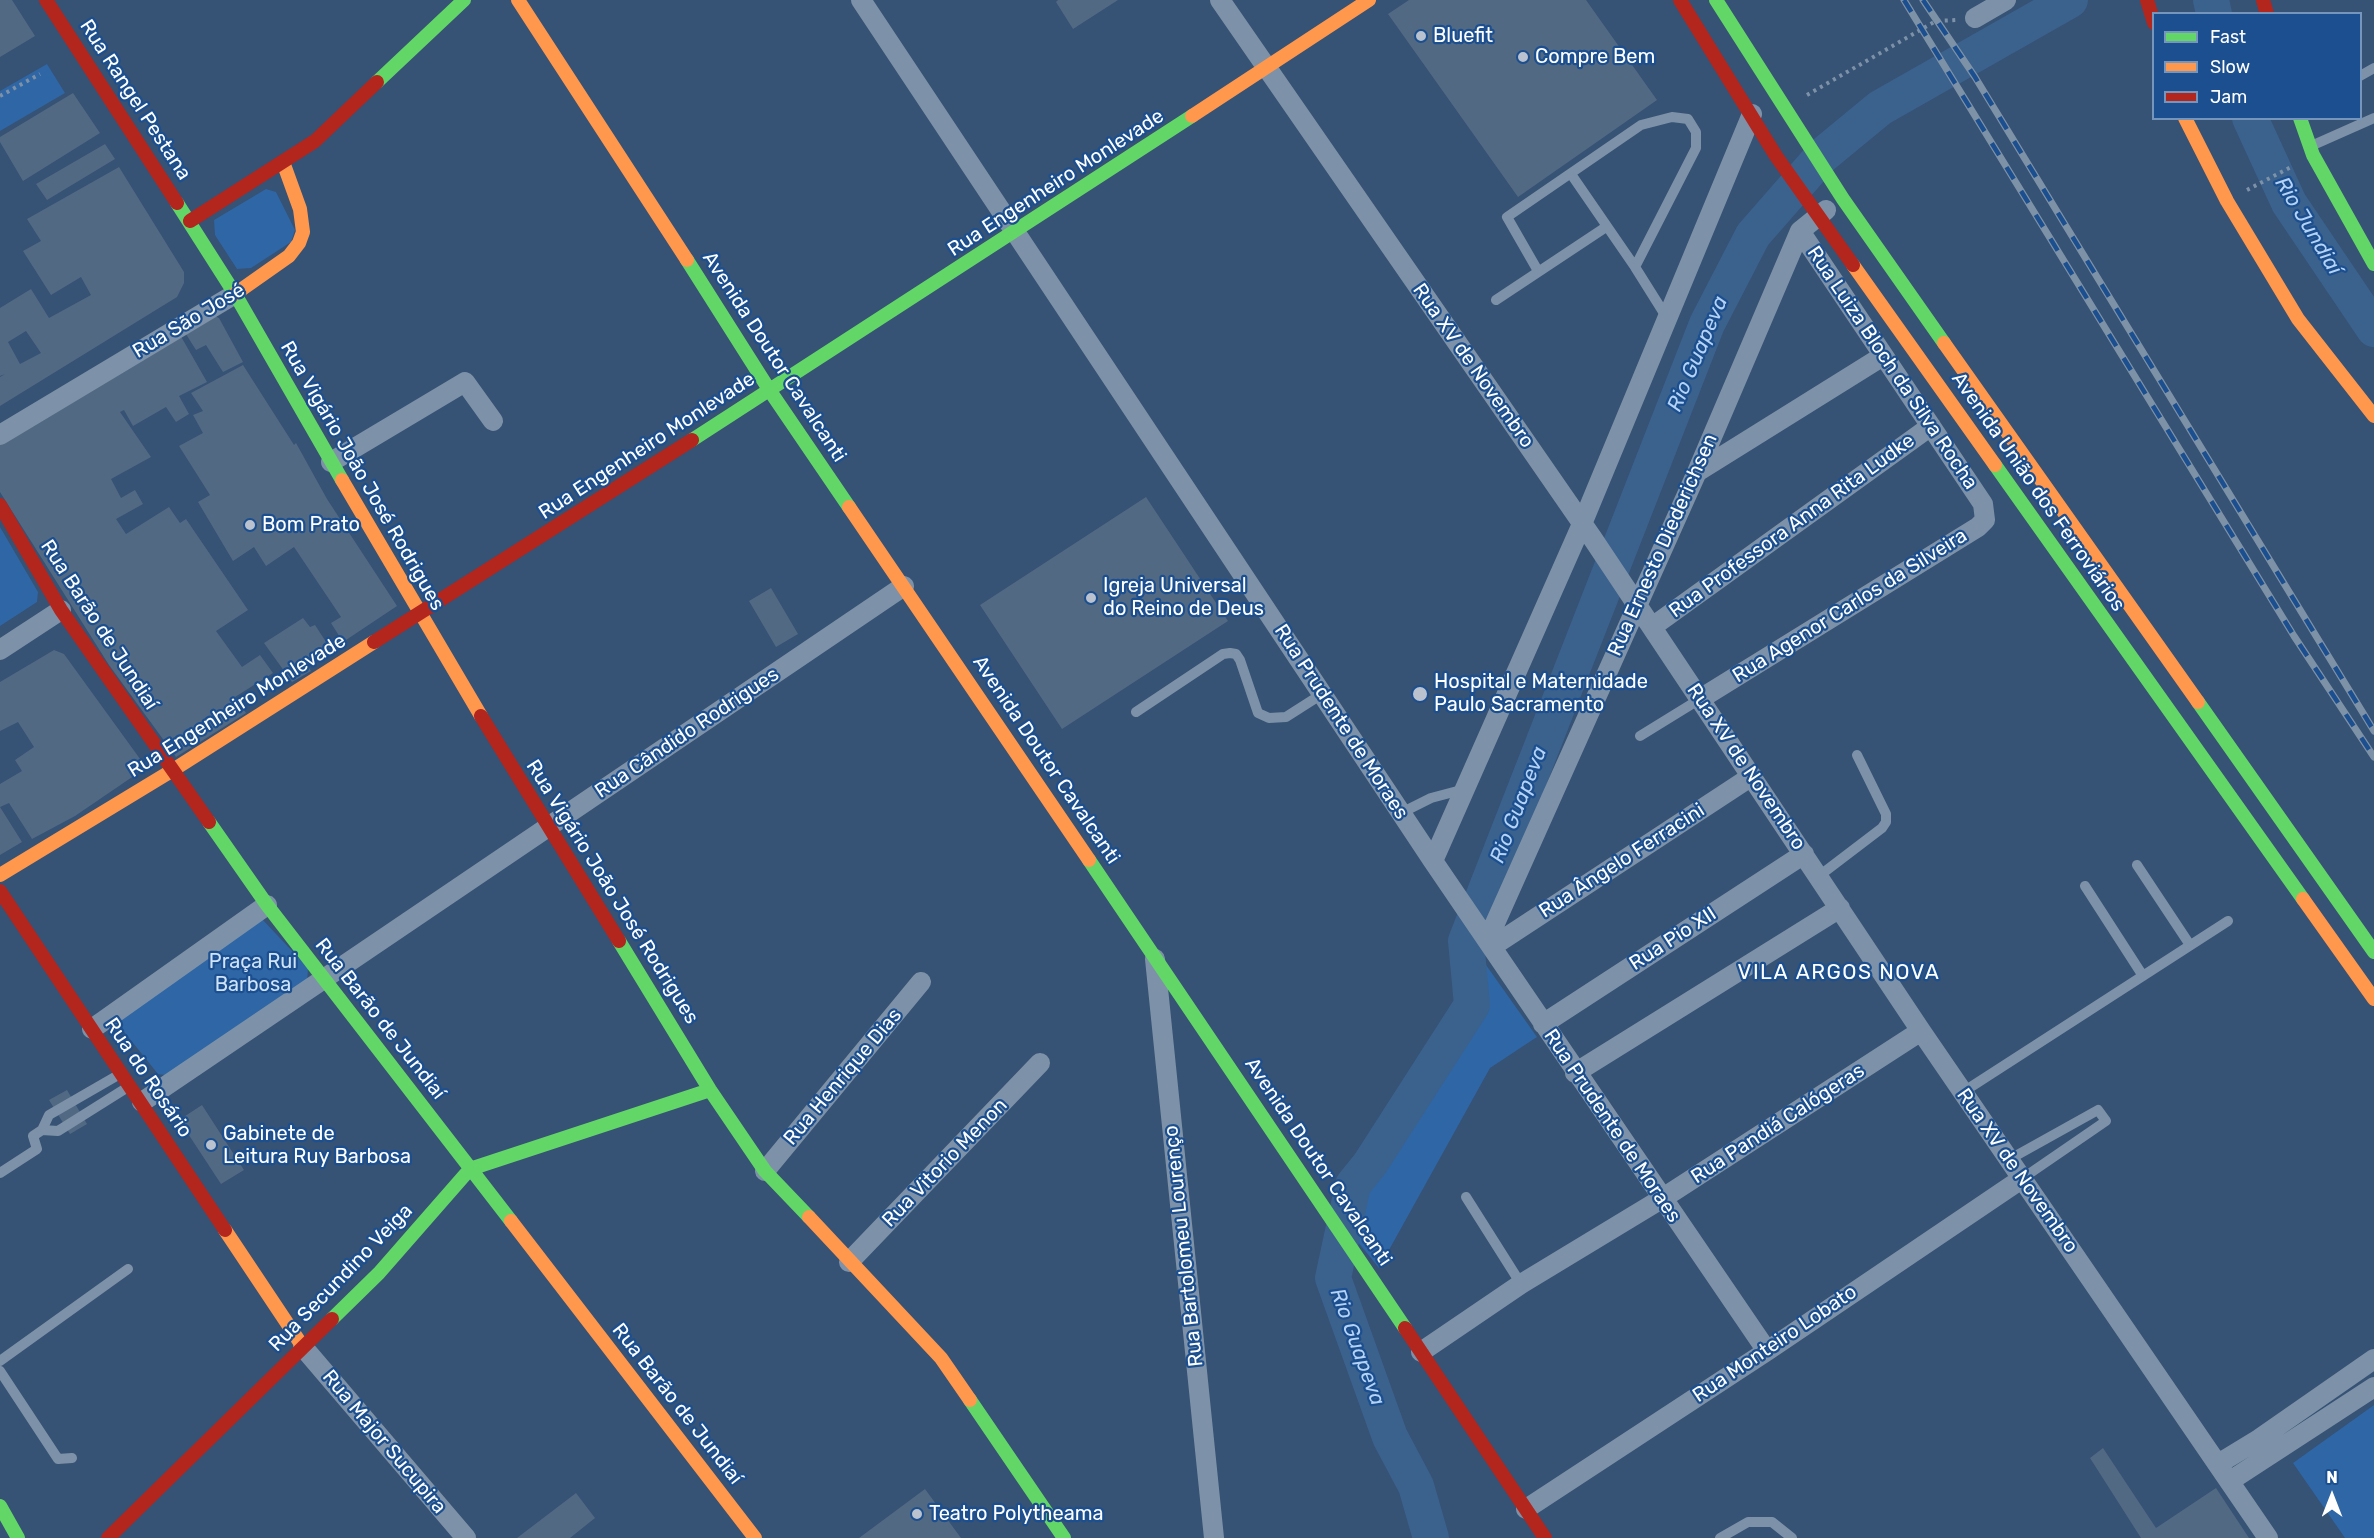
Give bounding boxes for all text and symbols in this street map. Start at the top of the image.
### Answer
legend [2152,12,2362,120]
street label: Rua Rangel Pestana [74,15,196,185]
place label: Bluefit [1433,24,1493,48]
text: Fast [2210,26,2246,48]
marker: Bluefit [1414,29,1428,43]
place label: Compre Bem [1535,45,1655,69]
marker: Compre Bem [1516,50,1530,64]
text: Slow [2210,56,2250,78]
text: Jam [2210,86,2247,108]
street label: Rua Engenheiro Monlevade [944,104,1168,262]
water label: Rio Jundiaí [2269,172,2347,280]
street label: Rua Luiza Bloch da Silva Rocha [1801,242,1983,494]
street label: Avenida Doutor Cavalcanti [697,247,851,467]
street label: Rua São José [129,278,249,364]
street label: Rua XV de Novembro [1407,279,1539,453]
water label: Rio Guapeva [1662,292,1734,416]
street label: Rua Vigário João José Rodrigues [275,337,449,615]
street label: Rua Engenheiro Monlevade [535,367,759,525]
street label: Avenida União dos Ferroviários [1946,368,2130,616]
street label: Rua Professora Anna Rita Ludke [1664,429,1920,623]
street label: Rua Ernesto Diederichsen [1603,430,1723,660]
place label: Bom Prato [262,513,360,537]
marker: Bom Prato [243,518,257,532]
street label: Rua Agenor Carlos da Silveira [1728,524,1972,688]
street label: Rua Barão de Jundiaí [35,536,163,714]
place label: Igreja Universal do Reino de Deus [1103,574,1264,621]
marker: Igreja Universal do Reino de Deus [1084,591,1098,605]
street label: Rua Prudente de Moraes [1269,620,1413,824]
street label: Rua Engenheiro Monlevade [124,629,350,783]
street label: Avenida Doutor Cavalcanti [967,651,1125,869]
street label: Rua Cândido Rodrigues [590,662,784,804]
place label: Hospital e Maternidade Paulo Sacramento [1434,670,1648,717]
street label: Rua XV de Novembro [1681,679,1811,855]
marker: Hospital e Maternidade Paulo Sacramento [1411,685,1429,703]
water label: Rio Guapeva [1485,743,1553,867]
street label: Rua Vigário João José Rodrigues [520,755,704,1029]
street label: Rua Ângelo Ferracini [1535,799,1709,923]
street label: Rua Pio XII [1625,902,1721,976]
street label: Rua Barão de Jundiaí [310,934,450,1104]
park label: Praça Rui Barbosa [209,950,297,997]
district label: VILA ARGOS NOVA [1738,960,1940,986]
street label: Rua Henrique Dias [779,1004,907,1150]
street label: Rua do Rosário [99,1014,197,1142]
street label: Rua Prudente de Moraes [1538,1025,1686,1227]
street label: Avenida Doutor Cavalcanti [1239,1053,1397,1271]
street label: Rua Pandiá Calógeras [1687,1059,1869,1189]
street label: Rua XV de Novembro [1951,1084,2083,1258]
street label: Rua Vitorio Menon [877,1094,1013,1232]
place label: Gabinete de Leitura Ruy Barbosa [223,1122,411,1169]
street label: Rua Bartolomeu Lourenço [1159,1124,1209,1368]
marker: Gabinete de Leitura Ruy Barbosa [204,1138,218,1152]
street label: Rua Secundino Veiga [264,1199,418,1357]
street label: Rua Monteiro Lobato [1688,1280,1862,1408]
water label: Rio Guapeva [1324,1285,1390,1409]
street label: Rua Barão de Jundiaí [607,1319,747,1489]
street label: Rua Major Sucupira [317,1365,451,1519]
north arrow [2302,1466,2362,1526]
text: N [2326,1468,2338,1487]
place label: Teatro Polytheama [929,1502,1104,1526]
marker: Teatro Polytheama [910,1507,924,1521]

